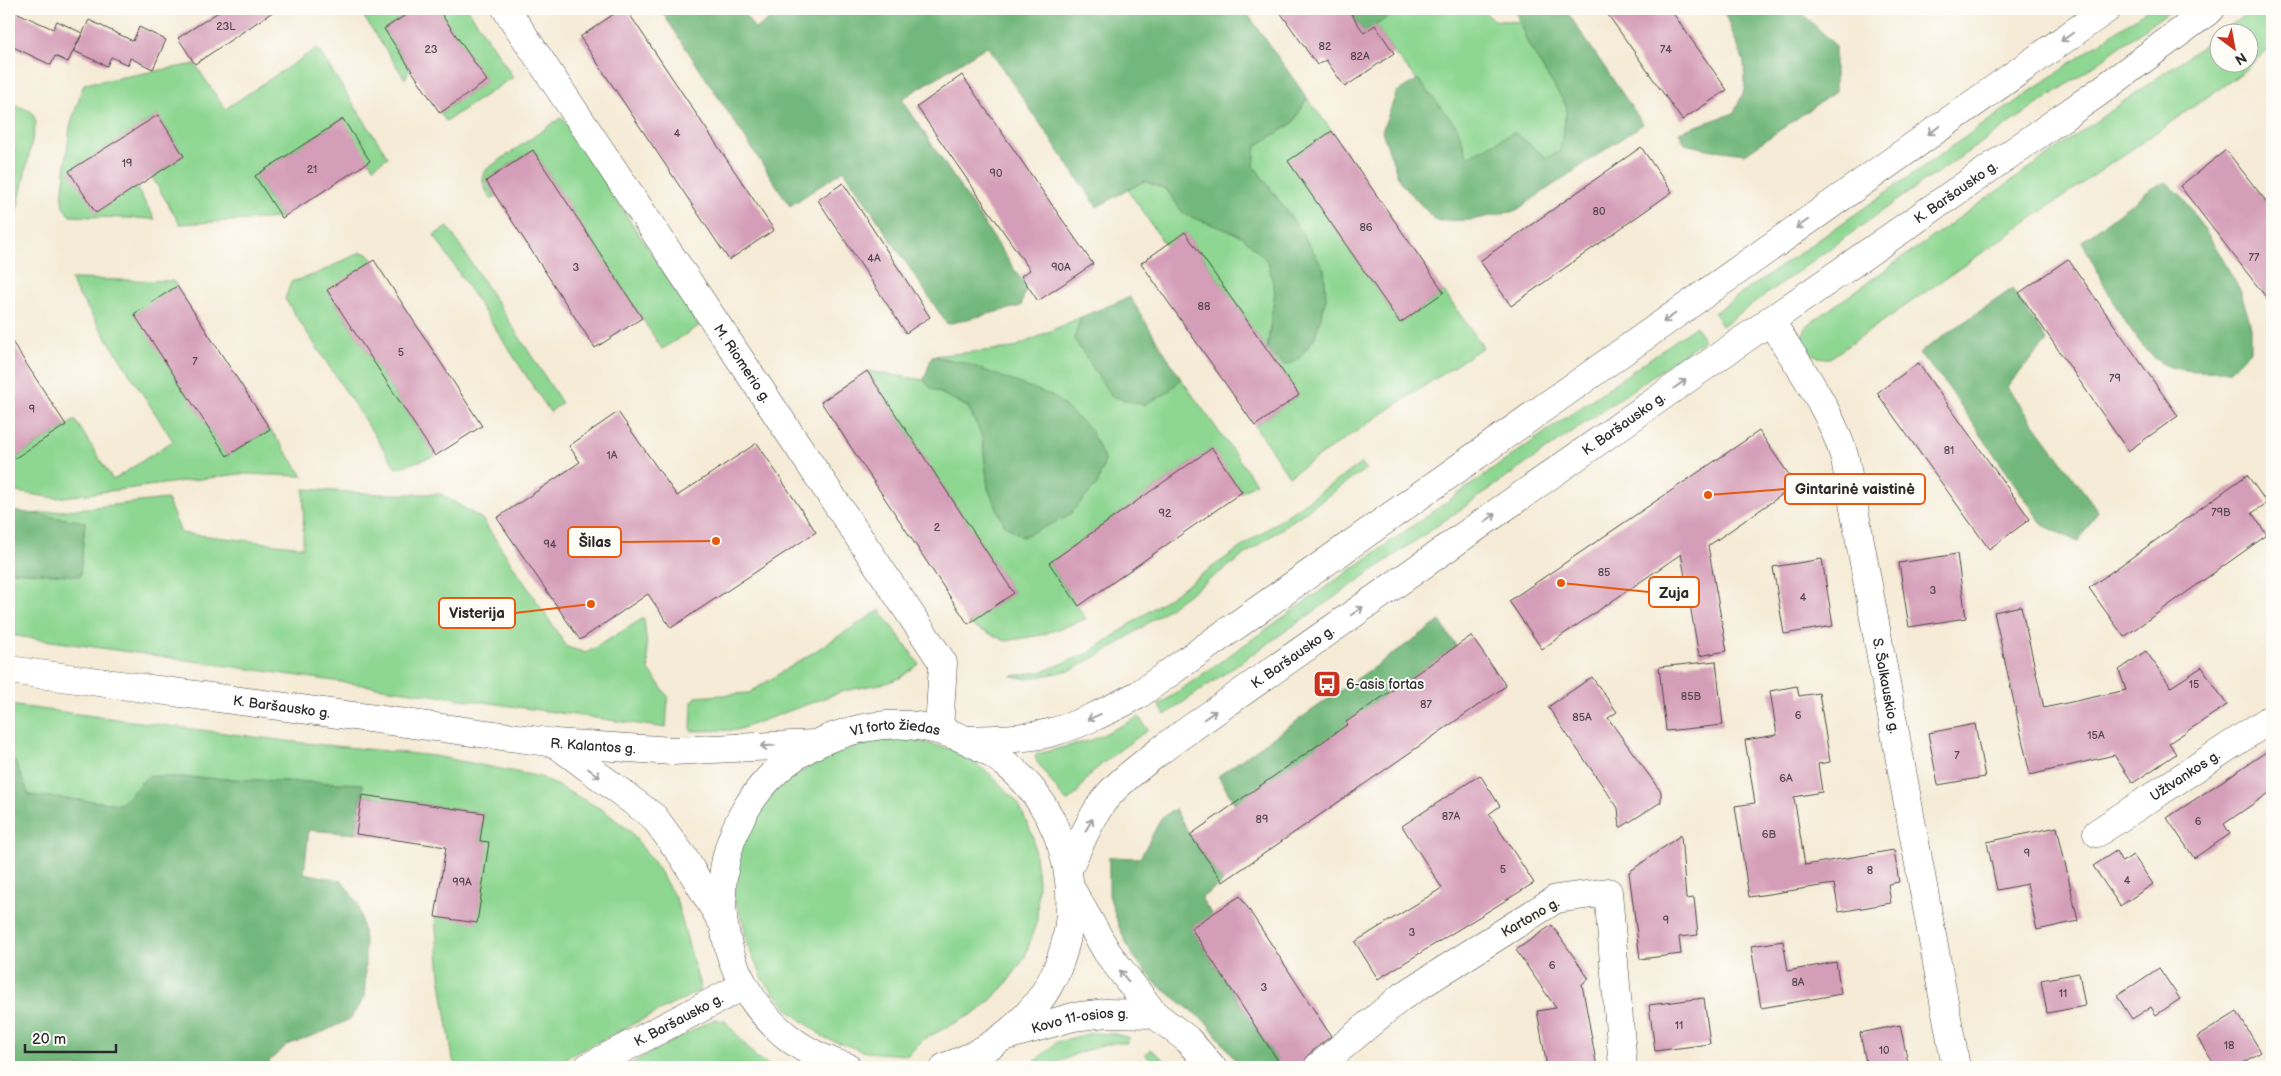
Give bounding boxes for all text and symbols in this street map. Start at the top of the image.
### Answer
house number: 23L [216,20,236,33]
north arrow [2208,22,2258,72]
one-way arrow [2060,32,2074,42]
house number: 82 [1319,40,1332,53]
house number: 23 [424,43,438,56]
house number: 74 [1660,43,1672,56]
text: N [2232,49,2250,69]
house number: 82A [1350,50,1370,63]
one-way arrow [1928,125,1942,135]
house number: 4 [674,127,681,140]
house number: 19 [122,157,132,170]
street label: K. Baršausko g. [1911,157,2001,227]
house number: 21 [307,163,317,176]
house number: 90 [990,167,1003,180]
house number: 80 [1593,205,1606,218]
one-way arrow [1795,219,1809,229]
house number: 86 [1359,221,1373,234]
house number: 77 [2249,251,2260,264]
house number: 4A [867,252,881,265]
house number: 3 [573,261,580,274]
house number: 90A [1051,261,1071,274]
house number: 88 [1198,300,1210,313]
one-way arrow [1662,313,1676,323]
street label: M. Riomerio g. [710,321,775,406]
house number: 5 [398,346,404,359]
house number: 7 [192,355,198,368]
house number: 79 [2109,372,2121,385]
one-way arrow [1672,379,1686,389]
street label: K. Baršausko g. [1579,389,1669,459]
house number: 9 [29,403,35,416]
house number: 81 [1944,444,1954,457]
house number: 1A [607,449,618,462]
callout: Gintarinė vaistinė [1785,474,1925,504]
text: Gintarinė vaistinė [1795,480,1915,499]
house number: 79B [2211,506,2231,519]
house number: 92 [1159,507,1172,520]
one-way arrow [1482,513,1496,523]
house number: 2 [934,521,941,534]
callout: Šilas [568,527,621,557]
text: Šilas [579,532,611,552]
house number: 94 [543,538,557,551]
house number: 85 [1598,566,1610,579]
callout: Zuja [1649,577,1699,607]
text: Zuja [1659,584,1689,603]
house number: 3 [1930,584,1937,597]
house number: 4 [1800,591,1807,604]
callout: Visterija [439,598,515,628]
text: Visterija [449,604,505,623]
one-way arrow [1350,606,1364,616]
street label: K. Baršausko g. [1248,622,1338,692]
street label: S. Šalkauskio g. [1869,637,1903,735]
bus stop icon: 6-asis fortas [1312,669,1342,699]
place label: 6-asis fortas [1346,676,1424,693]
house number: 15 [2189,678,2199,691]
house number: 85B [1681,690,1702,703]
street label: K. Baršausko g. [232,692,331,722]
house number: 87 [1420,698,1432,711]
house number: 6 [1795,709,1802,722]
one-way arrow [1203,710,1217,720]
house number: 85A [1572,711,1592,724]
one-way arrow [1087,712,1102,722]
street label: VI forto žiedas [848,717,942,740]
house number: 15A [2087,729,2105,742]
street label: R. Kalantos g. [550,735,637,758]
one-way arrow [760,741,776,751]
street label: Užtvankos g. [2147,747,2223,805]
house number: 7 [1954,749,1960,762]
one-way arrow [587,767,600,778]
house number: 6A [1779,772,1793,785]
house number: 87A [1442,810,1461,823]
house number: 89 [1256,813,1268,826]
house number: 6 [2195,815,2202,828]
one-way arrow [1085,818,1095,832]
house number: 6B [1762,828,1777,841]
house number: 9 [2024,847,2030,860]
house number: 5 [1500,863,1506,876]
house number: 8 [1867,864,1873,877]
house number: 4 [2124,874,2131,887]
house number: 99A [452,876,472,889]
street label: Kartono g. [1498,894,1563,941]
house number: 9 [1663,914,1669,927]
house number: 3 [1409,926,1416,939]
house number: 6 [1549,959,1556,972]
one-way arrow [1119,969,1129,983]
house number: 8A [1791,976,1805,989]
house number: 3 [1261,981,1268,994]
house number: 11 [2059,987,2067,1000]
street label: K. Baršausko g. [631,990,726,1050]
street label: Kovo 11-osios g. [1029,1005,1129,1037]
house number: 11 [1675,1019,1683,1032]
scale bar [25,1021,116,1053]
text: 20 m [32,1030,66,1049]
house number: 18 [2224,1039,2234,1052]
house number: 10 [1879,1044,1890,1057]

